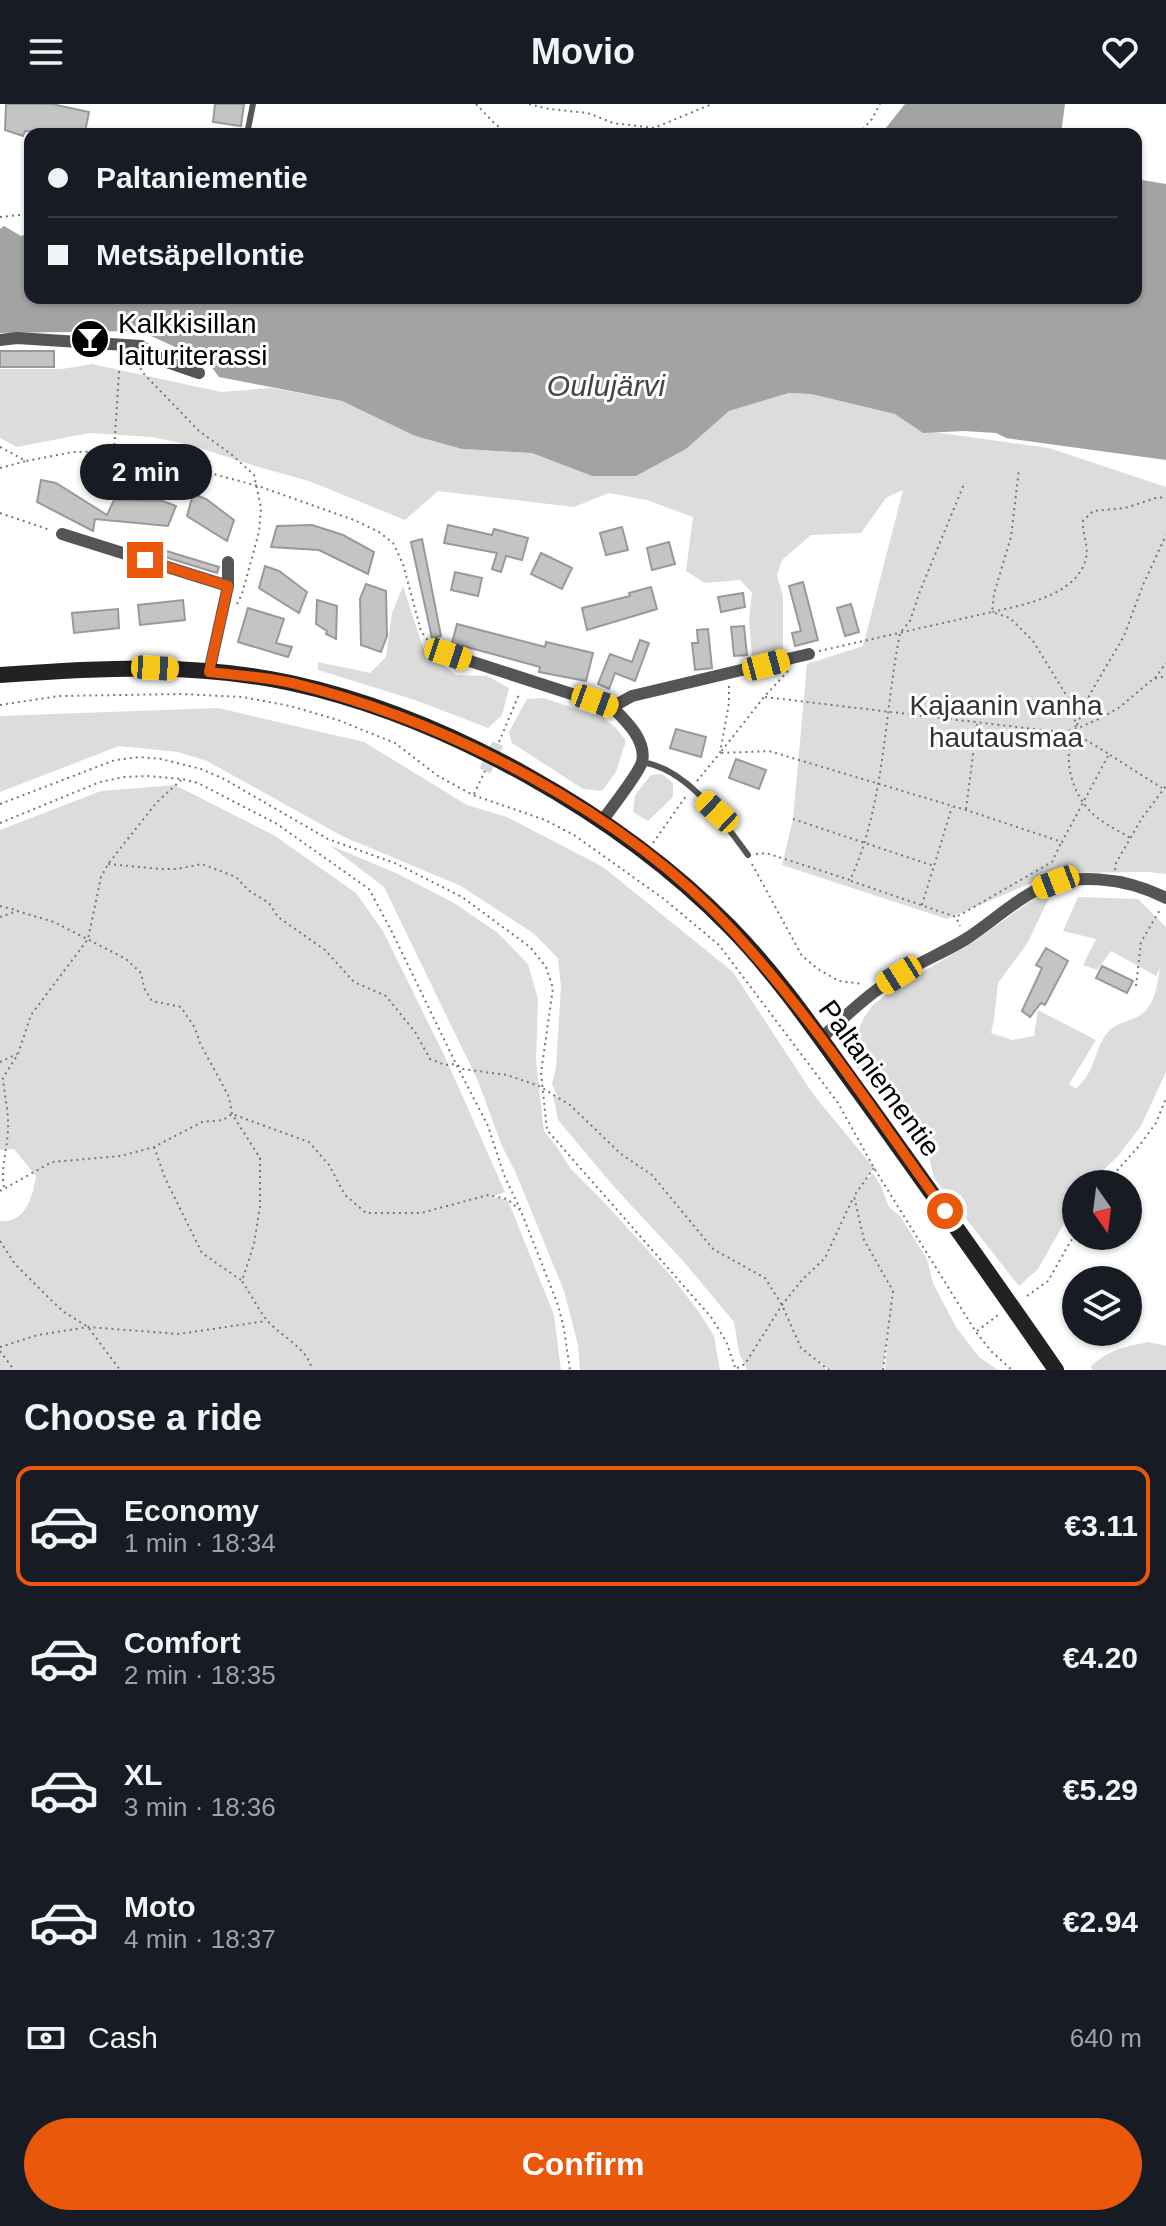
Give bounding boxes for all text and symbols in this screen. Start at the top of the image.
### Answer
icon: menu [24,30,68,74]
icon: heart [1098,30,1142,74]
text: Movio [531,31,635,72]
text: Paltaniementie [96,161,308,194]
text: Metsäpellontie [96,238,304,271]
place label: Kalkkisillan laituriterassi [118,308,267,371]
bar icon: Kalkkisillan laituriterassi [69,318,111,360]
water label: Oulujärvi [547,369,667,402]
callout: 2 min [79,444,211,500]
text: 2 min [112,457,180,487]
route end [127,542,163,578]
car [421,635,475,673]
car [740,647,792,683]
car [130,655,180,681]
car [568,682,622,720]
park label: Kajaanin vanha hautausmaa [909,690,1103,753]
car [691,787,743,837]
car [1029,862,1083,902]
car [872,952,926,998]
street label: Paltaniementie [813,994,947,1162]
north arrow [1062,1170,1142,1250]
map controls [1062,1170,1142,1346]
route start [927,1193,963,1229]
button: layers [1062,1266,1142,1346]
text: Choose a ride [24,1397,262,1438]
icon: car [28,1490,100,1562]
text: Economy [124,1494,259,1527]
text: €3.11 [1065,1509,1138,1542]
text: 1 min · 18:34 [124,1528,276,1558]
icon: car [28,1622,100,1694]
text: Comfort [124,1626,241,1659]
text: €4.20 [1063,1641,1138,1674]
text: 2 min · 18:35 [124,1660,276,1690]
icon: car [28,1754,100,1826]
text: XL [124,1758,162,1791]
text: €5.29 [1063,1773,1138,1806]
text: 3 min · 18:36 [124,1792,276,1822]
icon: car [28,1886,100,1958]
text: Moto [124,1890,196,1923]
text: €2.94 [1063,1905,1138,1938]
text: 4 min · 18:37 [124,1924,276,1954]
icon: cash [24,2016,68,2060]
text: Cash [88,2021,158,2054]
text: 640 m [1070,2023,1142,2053]
button: Confirm [24,2118,1142,2210]

